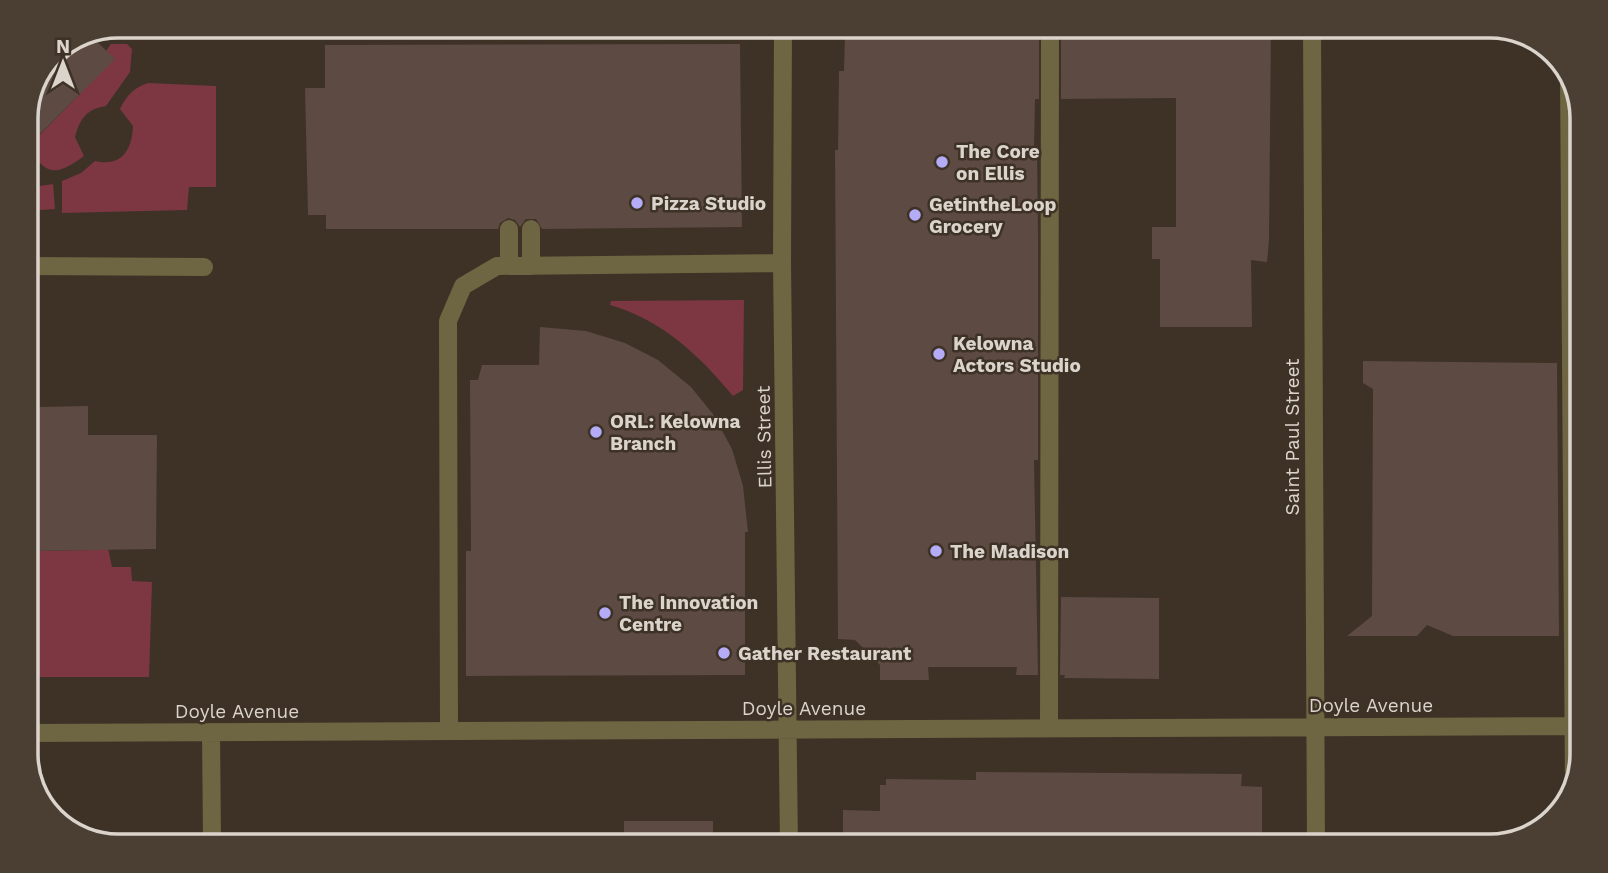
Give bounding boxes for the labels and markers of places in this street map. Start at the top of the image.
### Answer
place label: The Core on Ellis [956,140,1040,185]
marker: The Core on Ellis [934,154,950,170]
place label: Pizza Studio [651,192,766,215]
place label: GetintheLoop Grocery [929,193,1057,238]
marker: Pizza Studio [629,195,645,211]
marker: GetintheLoop Grocery [907,207,923,223]
place label: Kelowna Actors Studio [953,332,1081,377]
marker: Kelowna Actors Studio [931,346,947,362]
place label: ORL: Kelowna Branch [610,410,741,455]
marker: ORL: Kelowna Branch [588,424,604,440]
place label: The Madison [950,540,1069,563]
marker: The Madison [928,543,944,559]
place label: The Innovation Centre [619,591,758,636]
marker: The Innovation Centre [597,605,613,621]
place label: Gather Restaurant [738,642,912,665]
marker: Gather Restaurant [716,645,732,661]

